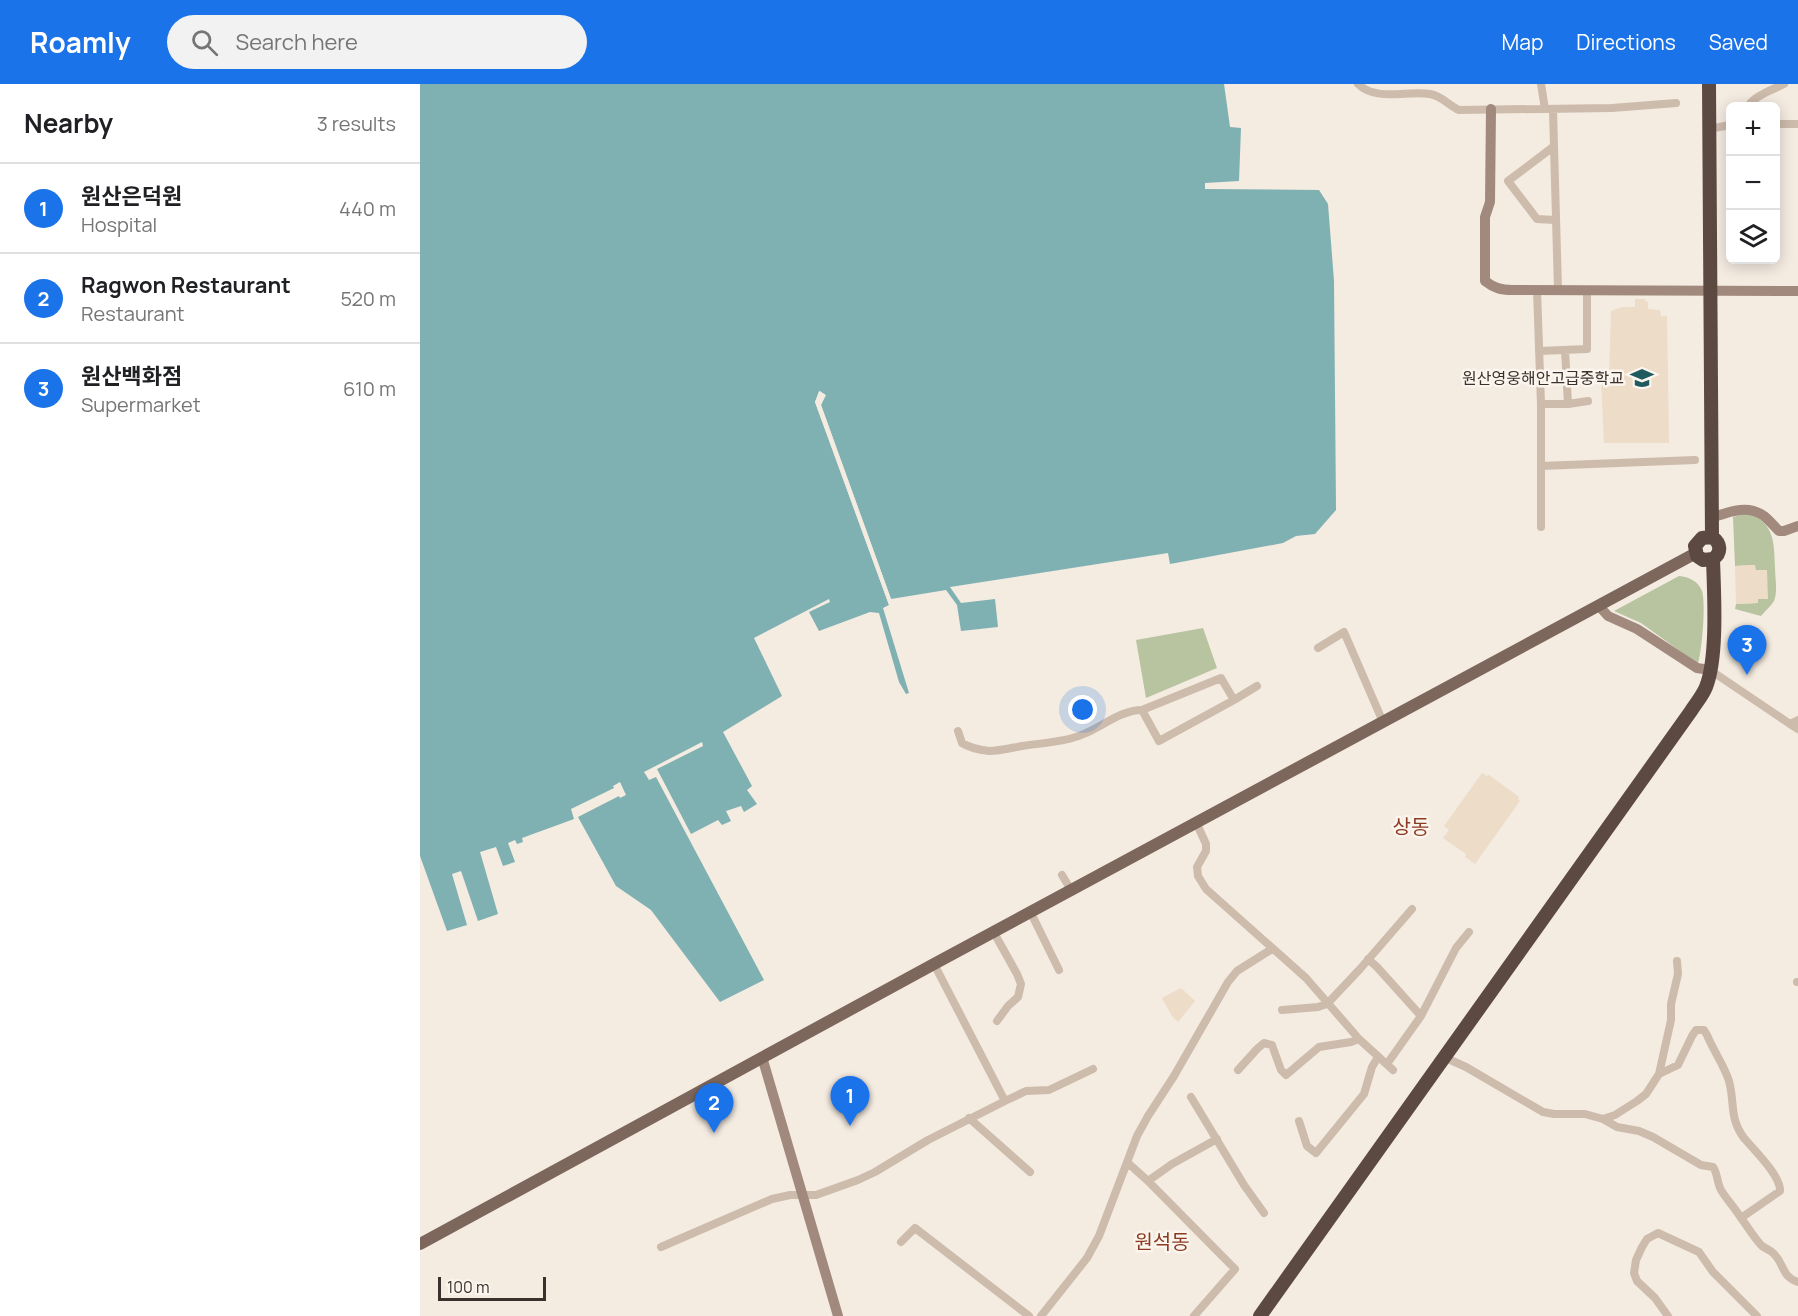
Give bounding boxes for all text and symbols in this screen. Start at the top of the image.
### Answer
search box [167,15,587,69]
text: Roamly [30,23,131,61]
icon: search [188,26,221,59]
text: Search here [236,27,358,57]
text: Map [1502,28,1543,56]
text: Directions [1576,28,1676,56]
text: Saved [1709,28,1768,56]
map controls [1726,102,1780,264]
button: + [1726,102,1780,156]
text: Nearby [24,105,113,141]
text: 3 results [317,110,396,137]
button: − [1726,156,1780,210]
text: 원산은덕원 [81,181,182,211]
text: 1 [39,195,48,222]
text: 440 m [339,195,396,222]
button: layers [1726,210,1780,264]
text: Hospital [81,211,157,238]
text: Ragwon Restaurant [81,270,291,300]
text: 2 [38,285,49,312]
text: 520 m [340,285,396,312]
text: Restaurant [81,300,185,327]
text: 원산백화점 [81,361,182,391]
school or university icon: 원산영웅해안고급중학교 [1629,365,1655,391]
place label: 원산영웅해안고급중학교 [1462,367,1624,389]
text: 3 [38,375,49,402]
text: 610 m [343,375,396,402]
text: Supermarket [81,391,201,418]
pin: 3 [1728,626,1766,675]
your location [1068,695,1097,724]
district label: 상동 [1393,813,1429,840]
pin: 1 [830,1076,870,1126]
pin: 2 [694,1084,734,1133]
district label: 원석동 [1134,1228,1190,1255]
scale bar [438,1274,546,1302]
text: 100 m [447,1276,490,1298]

